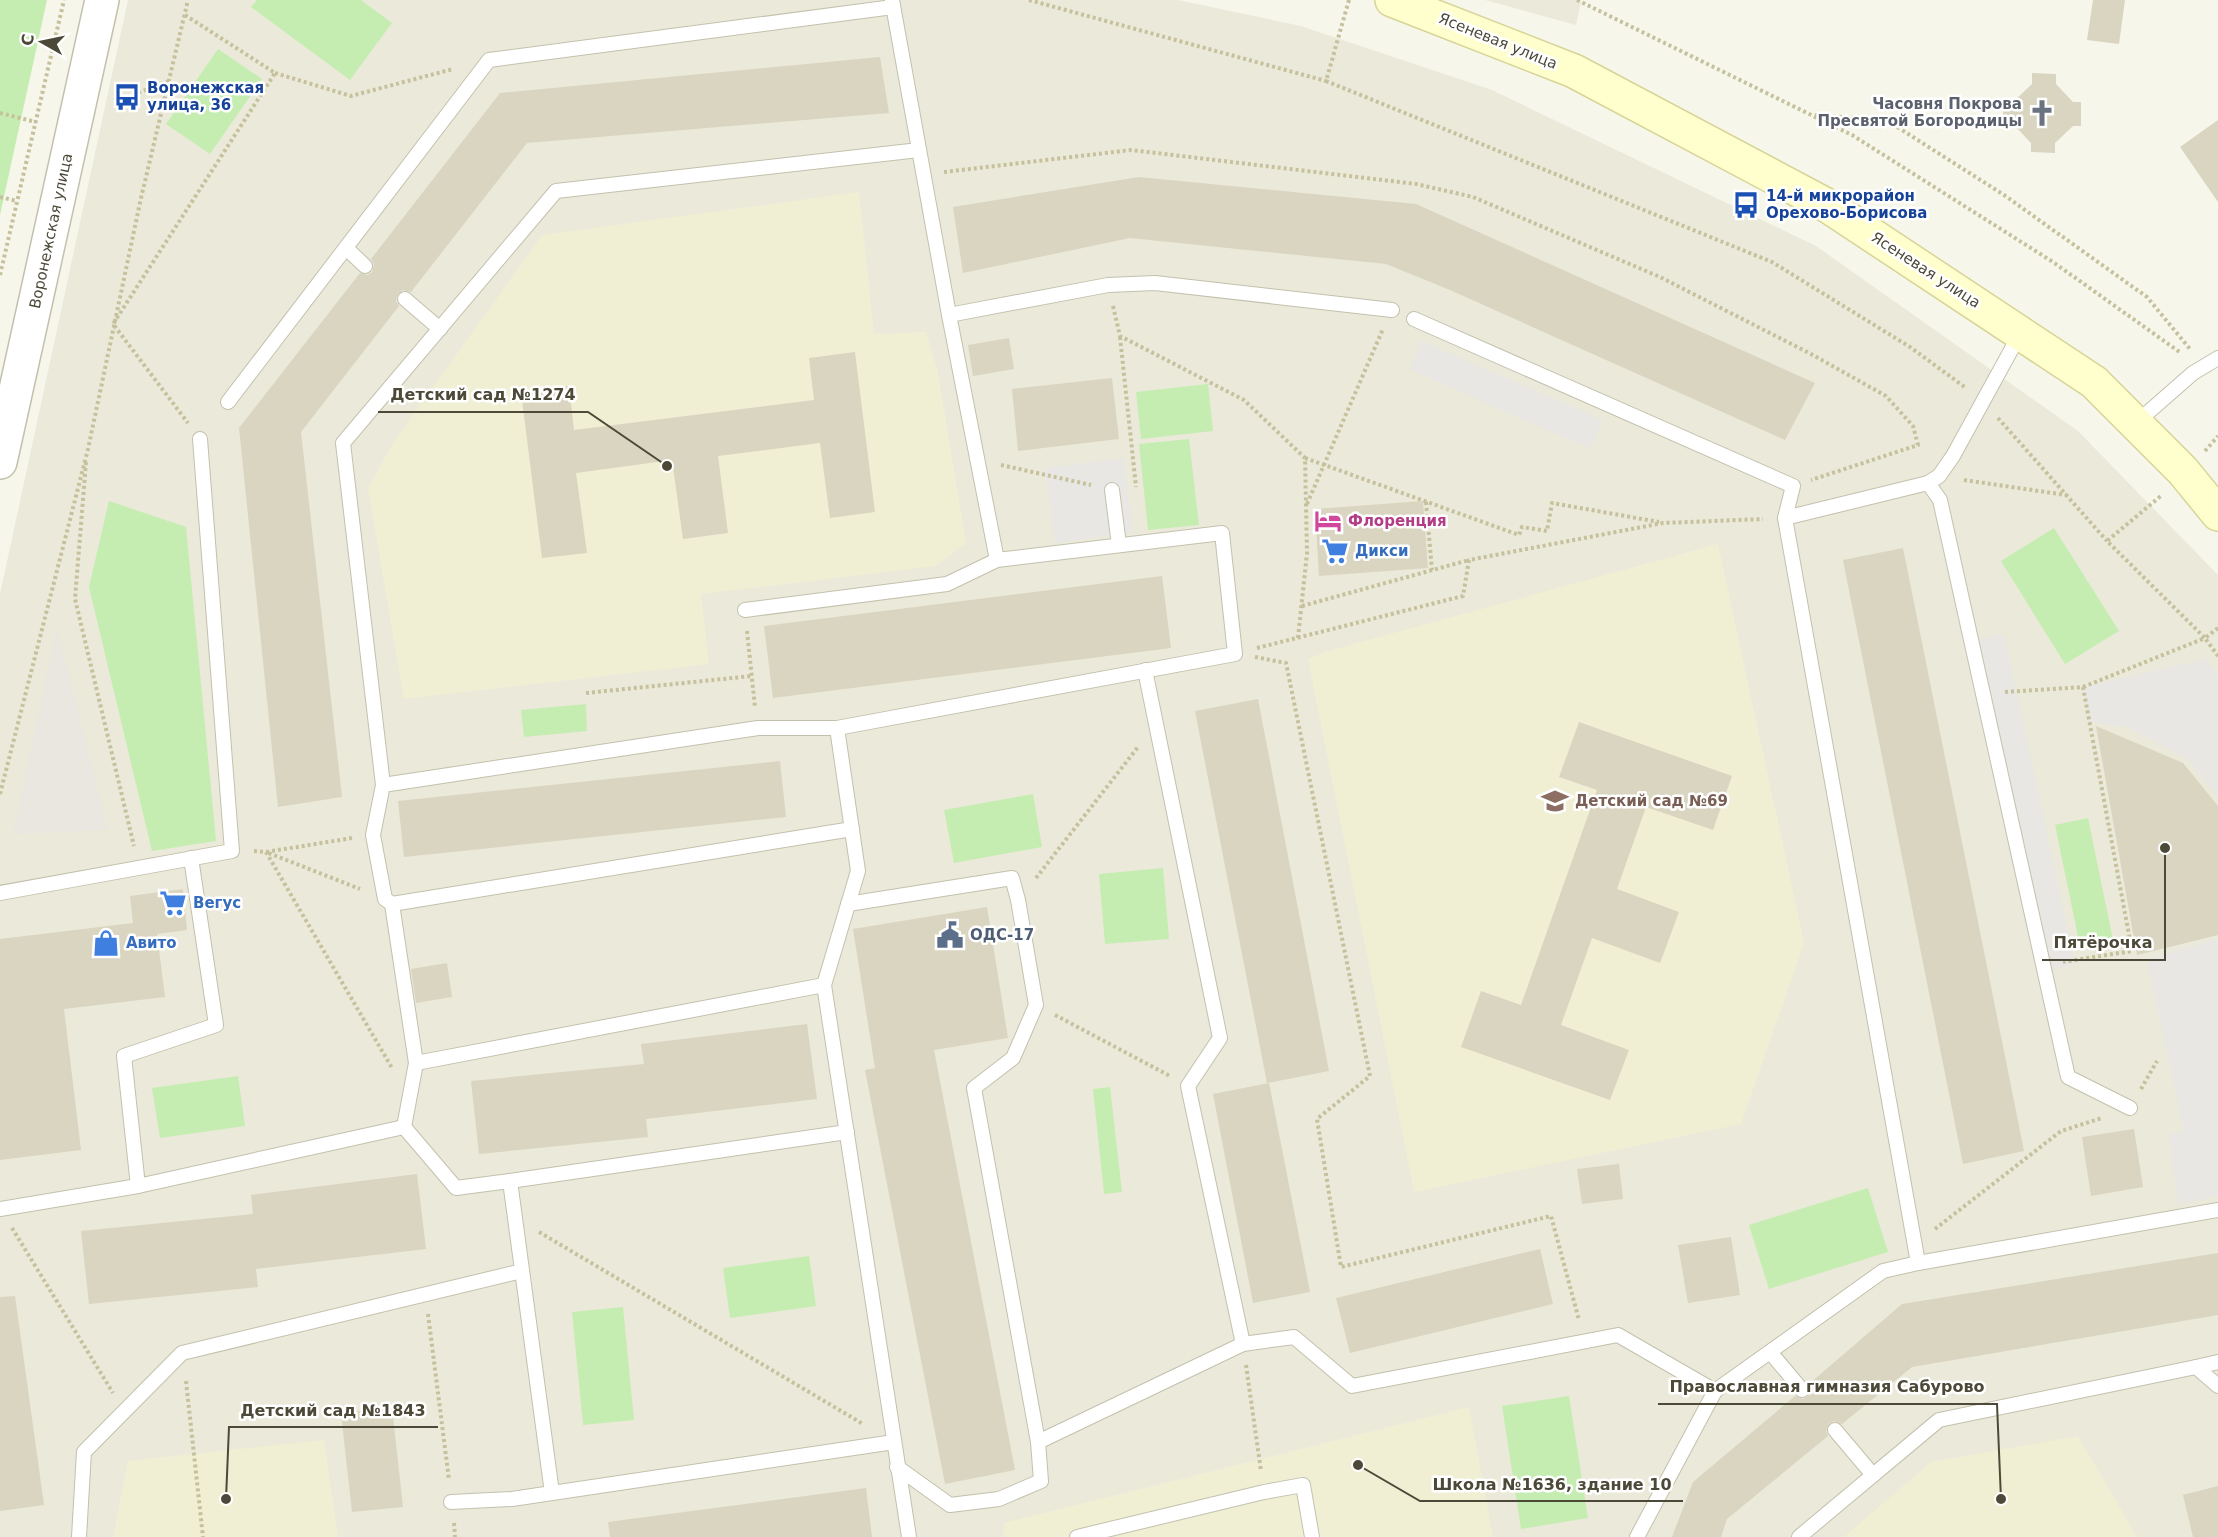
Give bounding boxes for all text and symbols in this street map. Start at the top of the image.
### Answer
street label: Ясеневая улица [1436,9,1560,73]
north arrow [12,12,72,72]
text: С [17,32,38,47]
place label: Воронежская улица, 36 [147,79,264,114]
bus stop icon: Воронежская улица, 36 [112,82,142,112]
place label: Часовня Покрова Пресвятой Богородицы [1818,95,2022,130]
church icon: Часовня Покрова Пресвятой Богородицы [2027,98,2057,128]
street label: Воронежская улица [26,152,76,310]
place label: 14-й микрорайон Орехово-Борисова [1766,187,1927,222]
bus stop icon: 14-й микрорайон Орехово-Борисова [1731,190,1761,220]
street label: Ясеневая улица [1868,228,1984,312]
callout: Детский сад №1274 [378,378,588,412]
text: Детский сад №1274 [390,385,576,404]
hotel icon: Флоренция [1313,506,1343,536]
place label: Флоренция [1348,512,1447,530]
supermarket icon: Дикси [1320,536,1350,566]
place label: Дикси [1355,542,1408,560]
school or university icon: Детский сад №69 [1540,786,1570,816]
place label: Детский сад №69 [1575,792,1728,810]
supermarket icon: Вегус [158,888,188,918]
place label: Вегус [193,894,241,912]
public building icon: ОДС-17 [935,920,965,950]
place label: ОДС-17 [970,926,1034,944]
callout: Пятёрочка [2042,926,2165,960]
shop icon: Авито [91,928,121,958]
text: Пятёрочка [2054,933,2152,952]
place label: Авито [126,934,177,952]
callout: Православная гимназия Сабурово [1658,1370,1997,1404]
text: Православная гимназия Сабурово [1669,1377,1985,1396]
callout: Детский сад №1843 [229,1393,438,1427]
text: Детский сад №1843 [240,1401,426,1420]
callout: Школа №1636, здание 10 [1420,1467,1683,1501]
text: Школа №1636, здание 10 [1432,1475,1672,1494]

